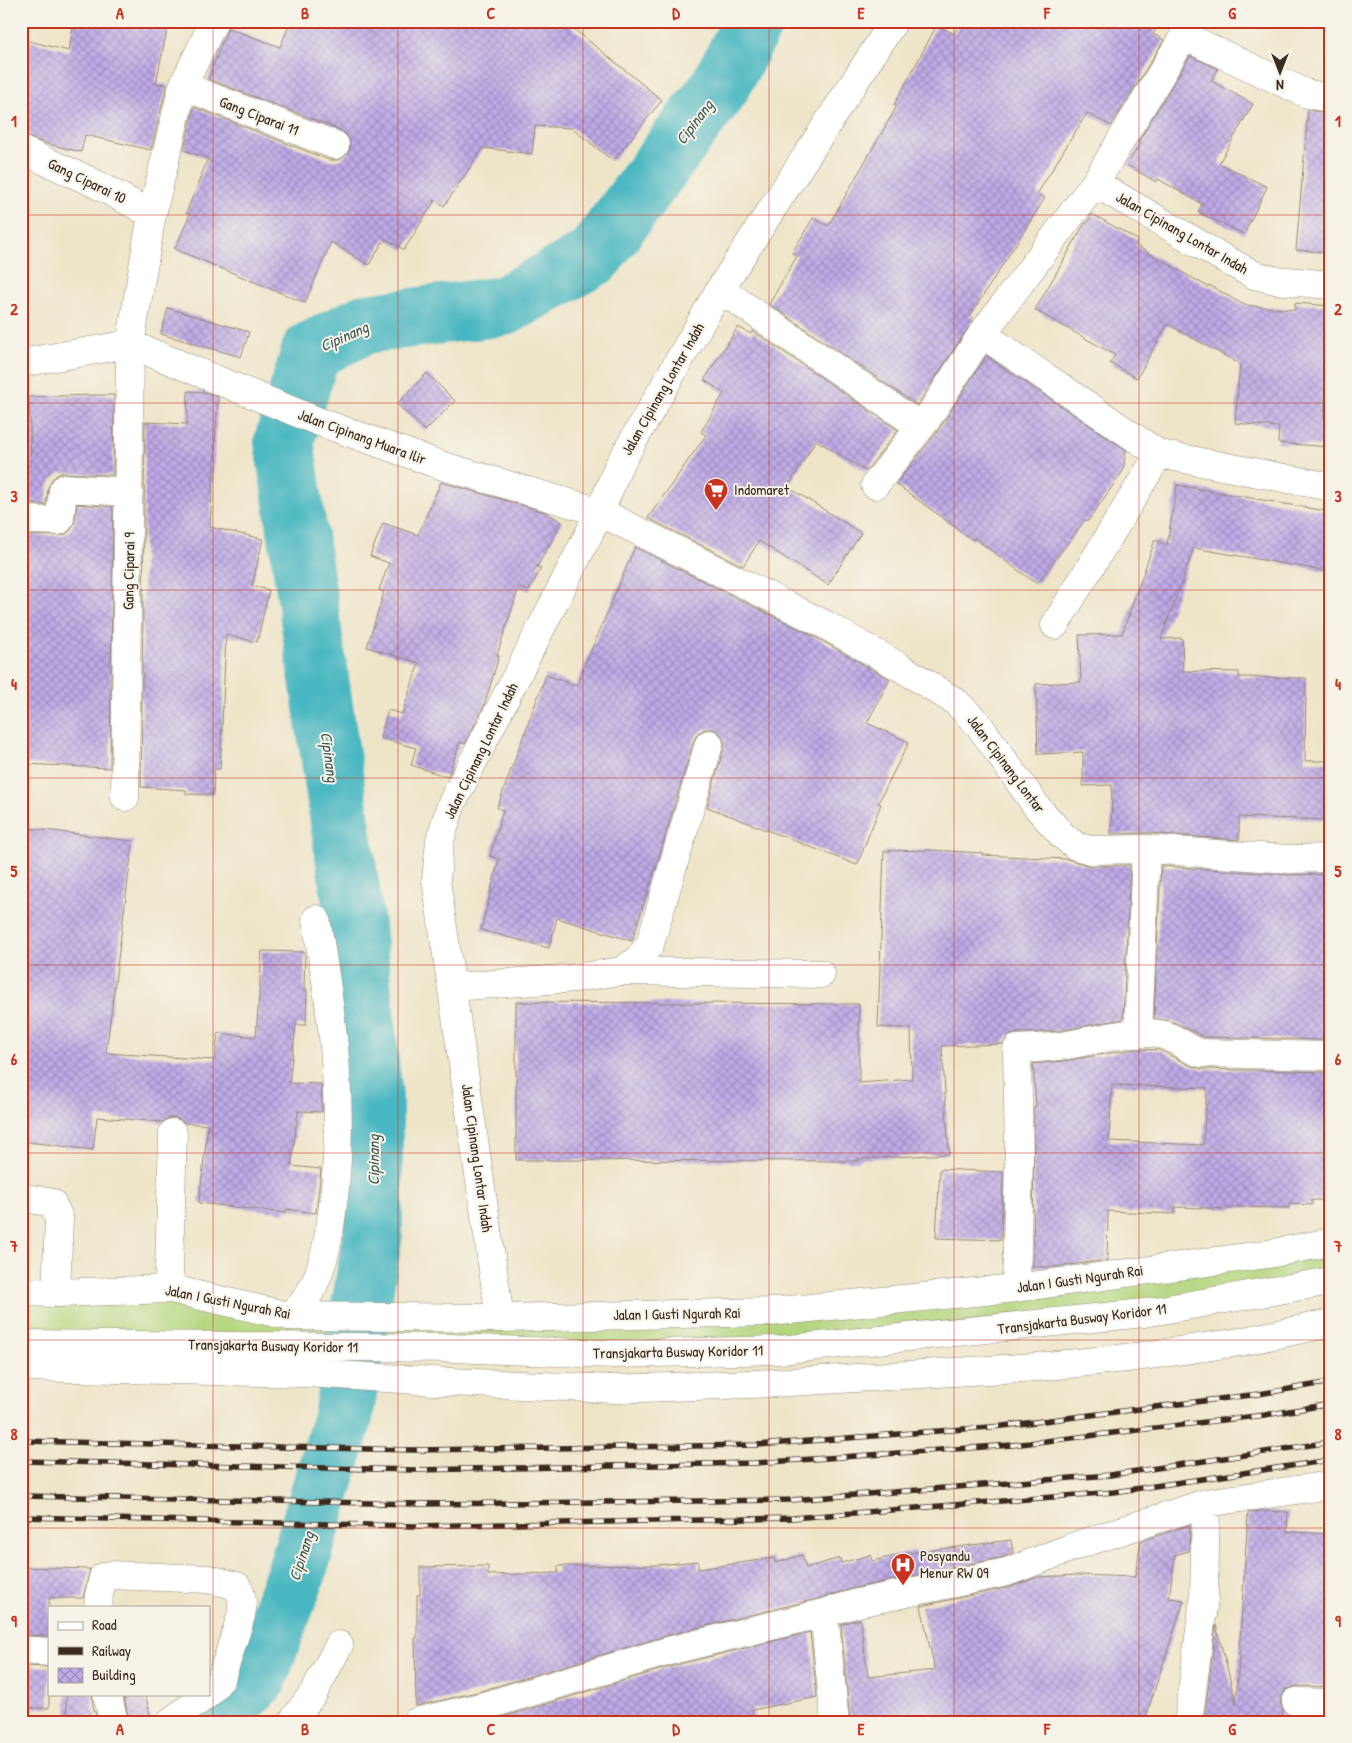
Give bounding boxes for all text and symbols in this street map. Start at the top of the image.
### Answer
text: A [116,2,124,24]
text: B [301,2,309,24]
text: C [487,2,496,24]
text: D [672,2,680,24]
text: E [857,2,865,24]
text: F [1043,2,1051,24]
text: G [1228,2,1236,24]
north arrow [1254,48,1304,98]
text: N [1276,76,1284,95]
street label: Gang Ciparai 11 [217,91,302,140]
water label: Cipinang [670,94,719,149]
text: 1 [11,110,17,132]
text: 1 [1335,110,1341,132]
street label: Gang Ciparai 10 [45,153,130,209]
street label: Jalan Cipinang Lontar Indah [1112,186,1252,279]
text: 2 [10,298,18,320]
text: 2 [1334,298,1342,320]
water label: Cipinang [316,315,372,356]
street label: Jalan Cipinang Lontar Indah [616,319,709,459]
street label: Jalan Cipinang Muara Ilir [295,404,429,470]
supermarket icon: Indomaret [703,477,729,511]
place label: Indomaret [734,479,790,500]
text: 3 [10,485,18,507]
text: 3 [1334,485,1342,507]
street label: Gang Ciparai 9 [117,531,140,610]
text: 4 [11,673,17,695]
text: 4 [1335,673,1341,695]
street label: Jalan Cipinang Lontar Indah [438,679,523,823]
street label: Jalan Cipinang Lontar [963,710,1050,817]
water label: Cipinang [316,730,345,784]
text: 5 [11,860,18,882]
text: 5 [1335,860,1342,882]
text: 6 [11,1048,18,1070]
text: 6 [1335,1048,1342,1070]
street label: Jalan Cipinang Lontar Indah [457,1082,498,1233]
water label: Cipinang [362,1134,384,1185]
text: 7 [9,1235,18,1257]
text: 7 [1333,1235,1342,1257]
street label: Jalan I Gusti Ngurah Rai [1015,1259,1145,1298]
street label: Jalan I Gusti Ngurah Rai [163,1279,293,1324]
street label: Transjakarta Busway Koridor 11 [996,1298,1168,1339]
street label: Jalan I Gusti Ngurah Rai [613,1302,741,1325]
street label: Transjakarta Busway Koridor 11 [188,1334,358,1357]
street label: Transjakarta Busway Koridor 11 [593,1340,763,1363]
text: 8 [11,1423,18,1445]
text: 8 [1335,1423,1342,1445]
water label: Cipinang [283,1528,320,1583]
place label: Posyandu Menur RW 09 [920,1545,989,1583]
hospital icon: Posyandu Menur RW 09 [890,1552,916,1586]
legend [48,1606,210,1696]
text: 9 [11,1610,17,1632]
text: 9 [1335,1610,1341,1632]
text: Road [92,1614,117,1635]
text: Railway [92,1640,131,1661]
text: Building [92,1664,136,1685]
text: A [116,1718,124,1740]
text: B [301,1718,309,1740]
text: C [487,1718,496,1740]
text: D [672,1718,680,1740]
text: E [857,1718,865,1740]
text: F [1043,1718,1051,1740]
text: G [1228,1718,1236,1740]

